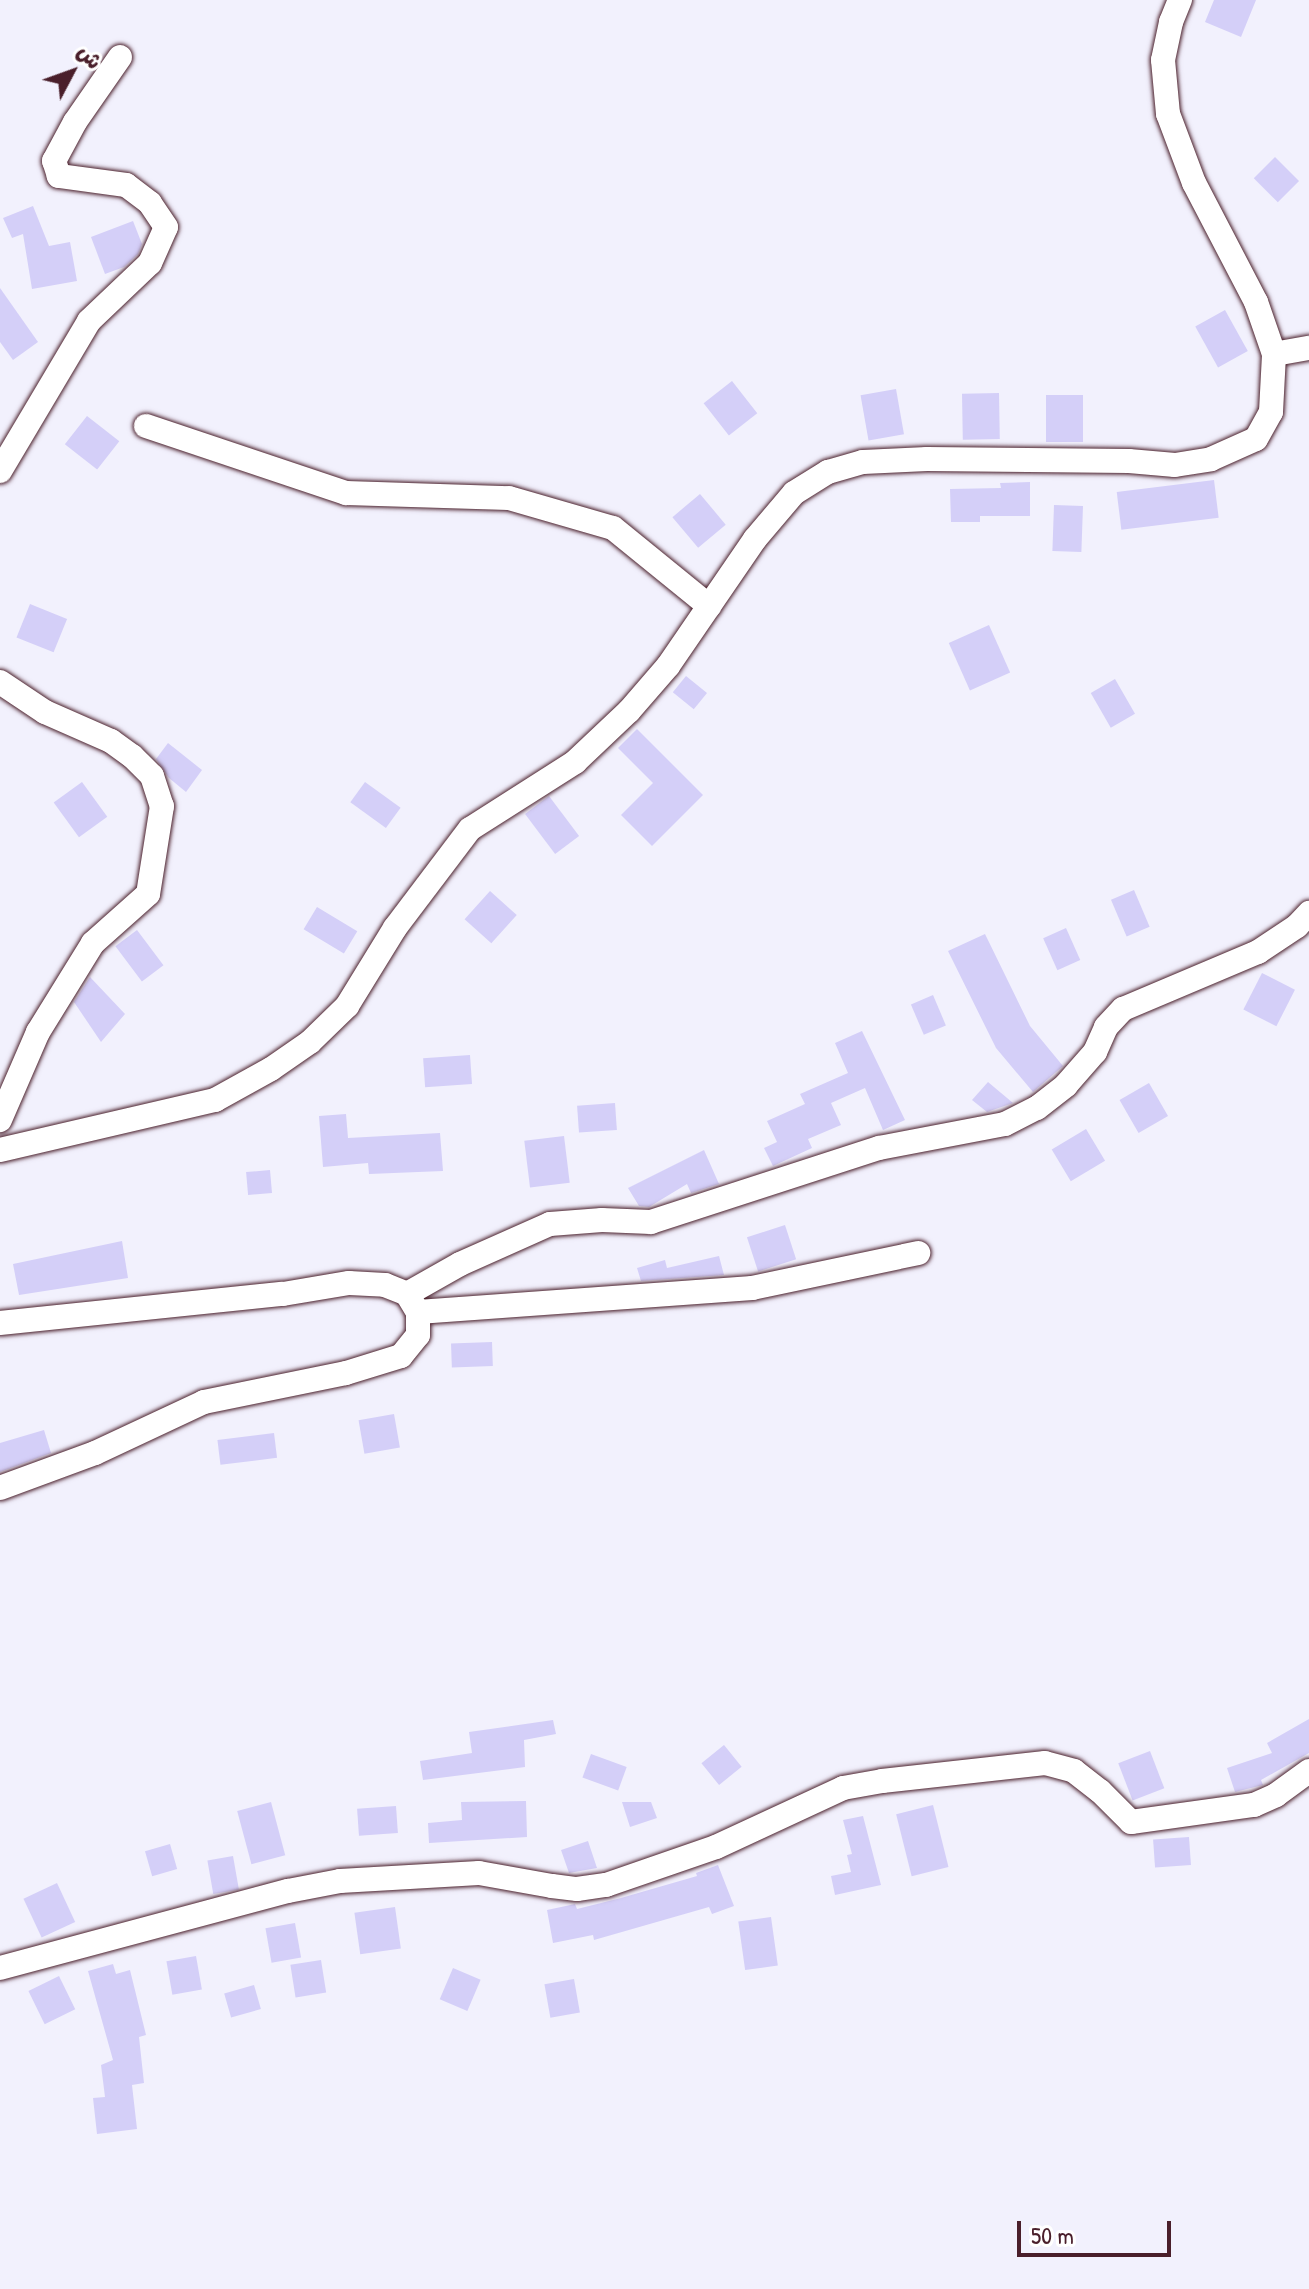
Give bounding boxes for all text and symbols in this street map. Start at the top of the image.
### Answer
north arrow [32,32,112,112]
text: ش [71,37,109,75]
scale bar [1021,2205,1175,2255]
text: 50 m [1031,2219,1074,2251]

